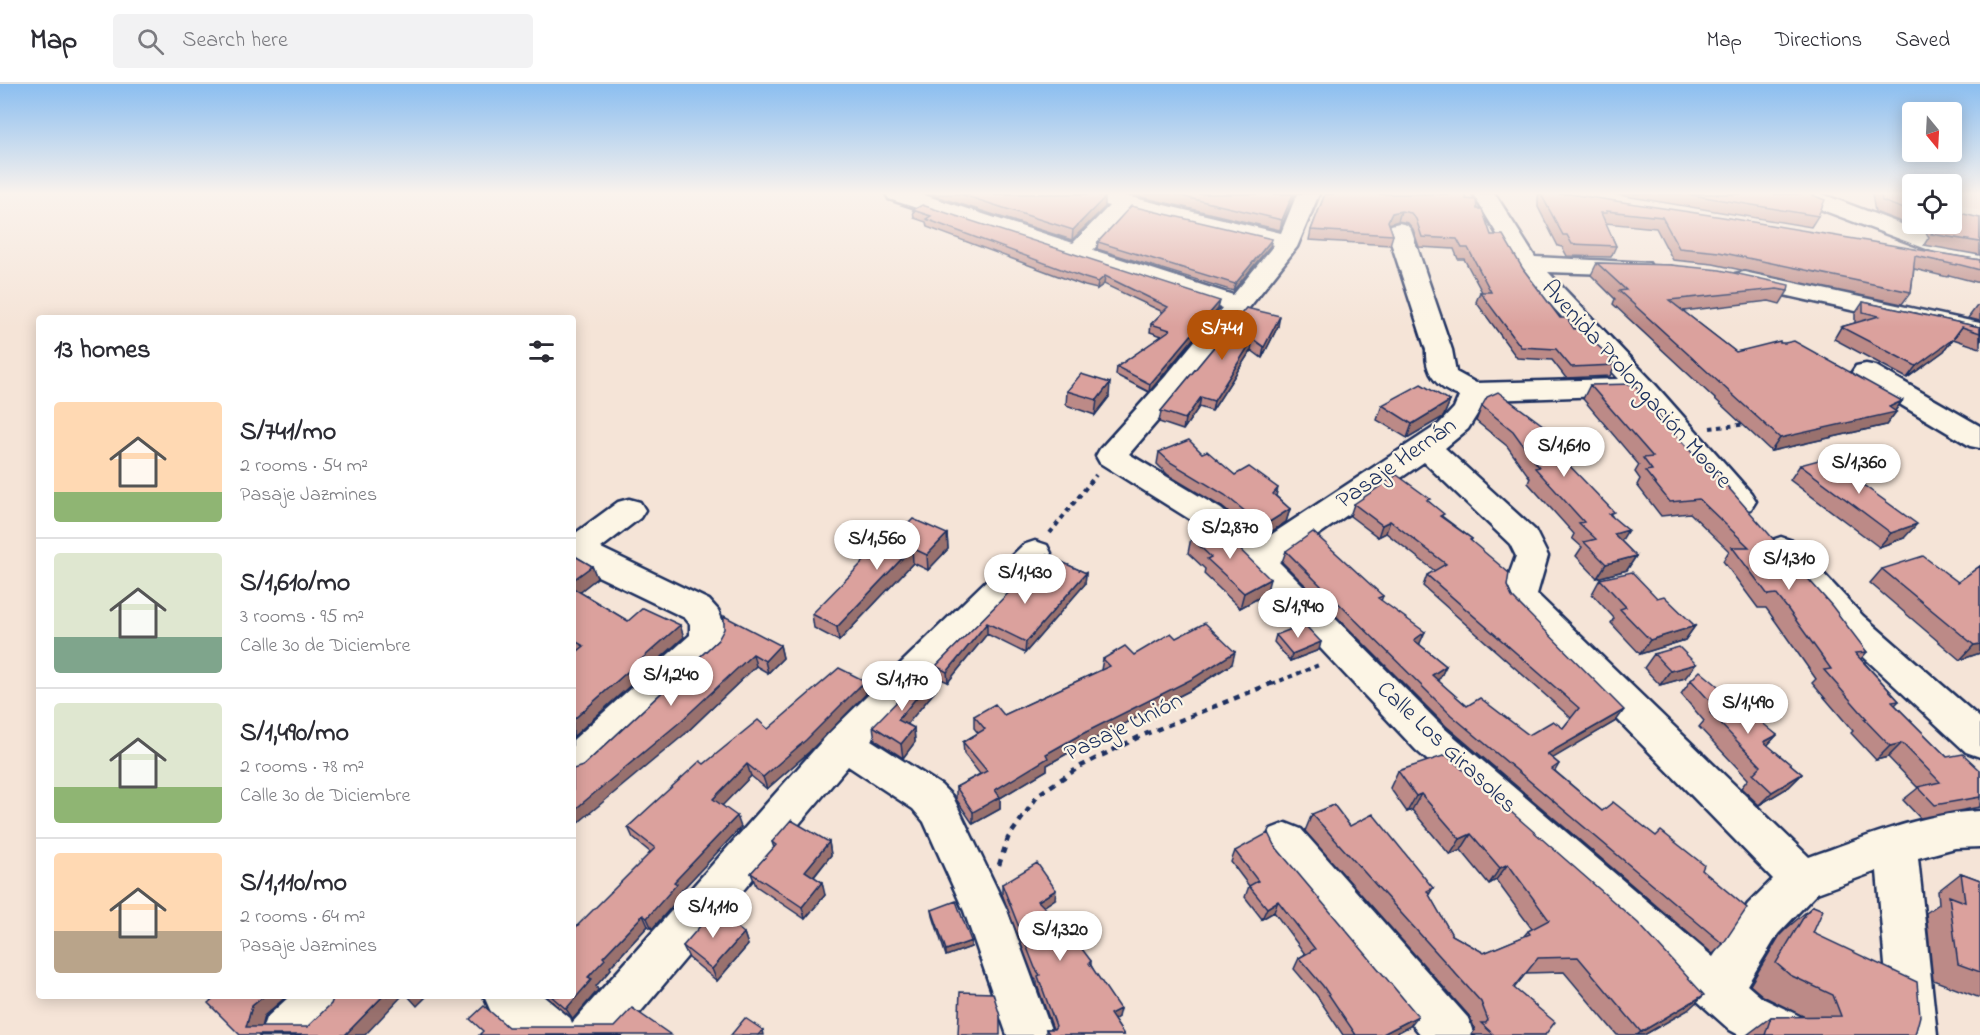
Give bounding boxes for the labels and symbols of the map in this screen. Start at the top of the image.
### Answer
north arrow [1902,102,1962,162]
street label: Avenida Prolongación Moore [1532,273,1740,498]
pin: S/741 [1180,310,1264,361]
street label: Pasaje Hernán [1330,409,1464,519]
pin: S/1,610 [1509,427,1619,478]
pin: S/1,360 [1804,444,1914,495]
pin: S/2,870 [1175,509,1285,560]
pin: S/1,560 [822,520,932,571]
pin: S/1,310 [1734,540,1844,591]
pin: S/1,430 [970,554,1080,605]
pin: S/1,940 [1243,588,1353,639]
pin: S/1,240 [616,656,726,707]
pin: S/1,170 [847,661,957,712]
street label: Calle Los Girasoles [1368,673,1524,823]
street label: Pasaje Unión [1059,684,1189,772]
pin: S/1,490 [1693,684,1803,735]
pin: S/1,110 [658,888,768,939]
pin: S/1,320 [1005,911,1115,962]

